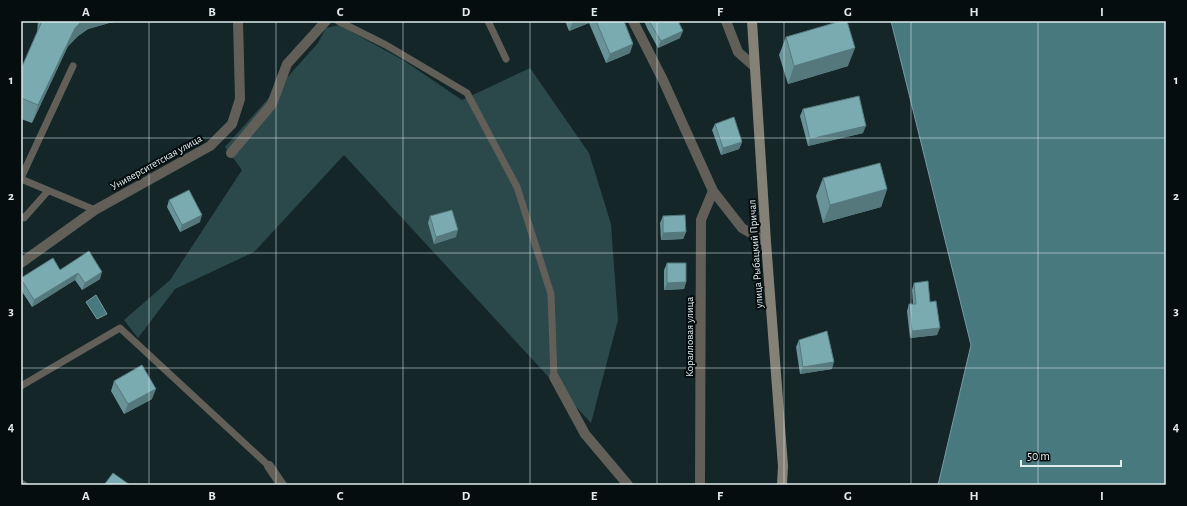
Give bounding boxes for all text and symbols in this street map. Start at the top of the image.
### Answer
text: A [82,6,90,19]
text: B [208,6,216,19]
text: C [337,6,344,19]
text: D [462,6,471,19]
text: E [591,6,598,19]
text: F [717,6,724,19]
text: G [844,6,852,19]
text: H [969,6,979,19]
text: I [1100,6,1104,19]
text: 1 [9,74,13,87]
text: 1 [1174,74,1178,87]
street label: Университетская улица [109,133,204,192]
text: 2 [8,190,14,203]
text: 2 [1173,190,1179,203]
street label: улица Рыбацкий Причал [746,199,765,310]
street label: Коралловая улица [684,297,695,377]
text: 3 [8,305,14,318]
text: 3 [1173,305,1179,318]
text: 4 [8,421,15,434]
text: 4 [1173,421,1180,434]
scale bar [1021,442,1121,468]
text: 50 m [1027,450,1050,462]
text: A [82,490,90,503]
text: B [208,490,216,503]
text: C [337,490,344,503]
text: D [462,490,471,503]
text: E [591,490,598,503]
text: F [717,490,724,503]
text: G [844,490,852,503]
text: H [969,490,979,503]
text: I [1100,490,1104,503]

